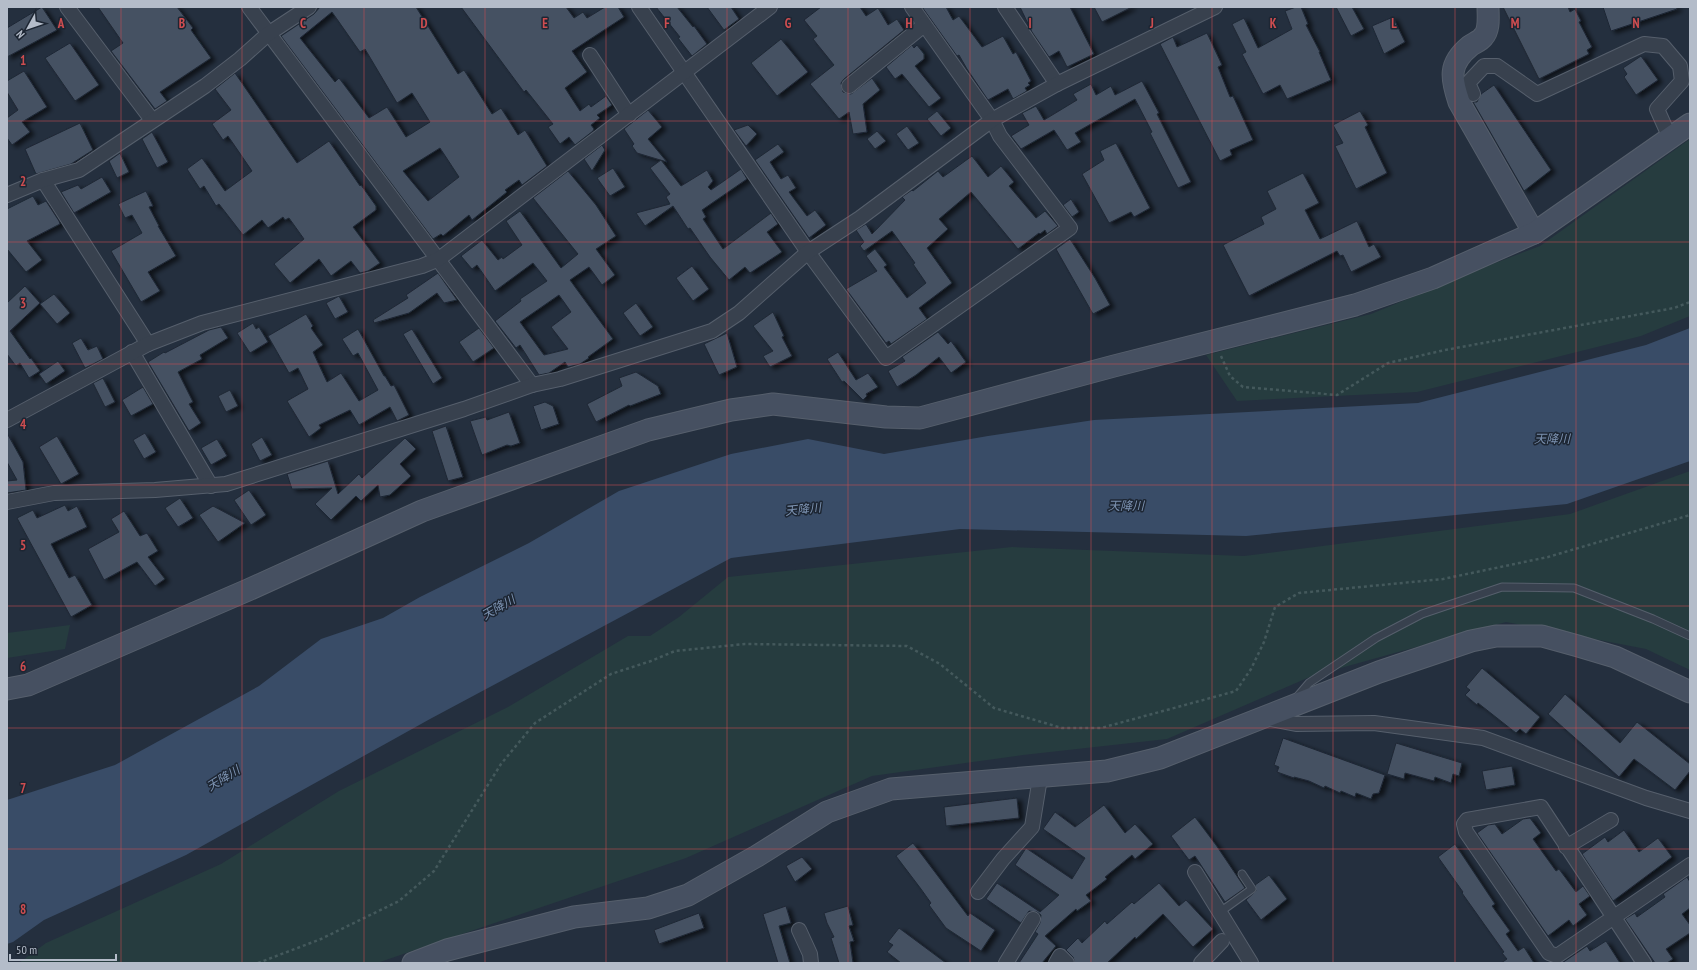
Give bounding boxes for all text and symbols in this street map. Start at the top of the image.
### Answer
north arrow [8,8,48,48]
text: A [57,15,65,32]
text: B [179,15,185,32]
text: C [300,15,306,32]
text: D [421,15,428,32]
text: E [542,15,548,32]
text: F [664,15,670,32]
text: G [785,15,792,32]
text: H [906,15,913,32]
text: I [1028,15,1032,32]
text: J [1149,15,1154,32]
text: K [1270,15,1277,32]
text: L [1391,15,1397,32]
text: M [1511,15,1520,32]
text: N [1632,15,1640,32]
text: N [13,28,28,41]
text: 1 [20,52,26,69]
text: 2 [20,173,26,190]
text: 3 [20,295,26,312]
text: 4 [20,416,27,433]
water label: 天降川 [1534,431,1572,446]
water label: 天降川 [1108,498,1146,513]
water label: 天降川 [784,499,824,518]
text: 5 [20,537,26,554]
water label: 天降川 [479,591,519,622]
text: 6 [20,658,26,675]
water label: 天降川 [204,761,244,794]
text: 7 [20,780,26,797]
text: 8 [20,901,26,918]
scale bar [10,936,116,962]
text: 50 m [16,942,37,957]

